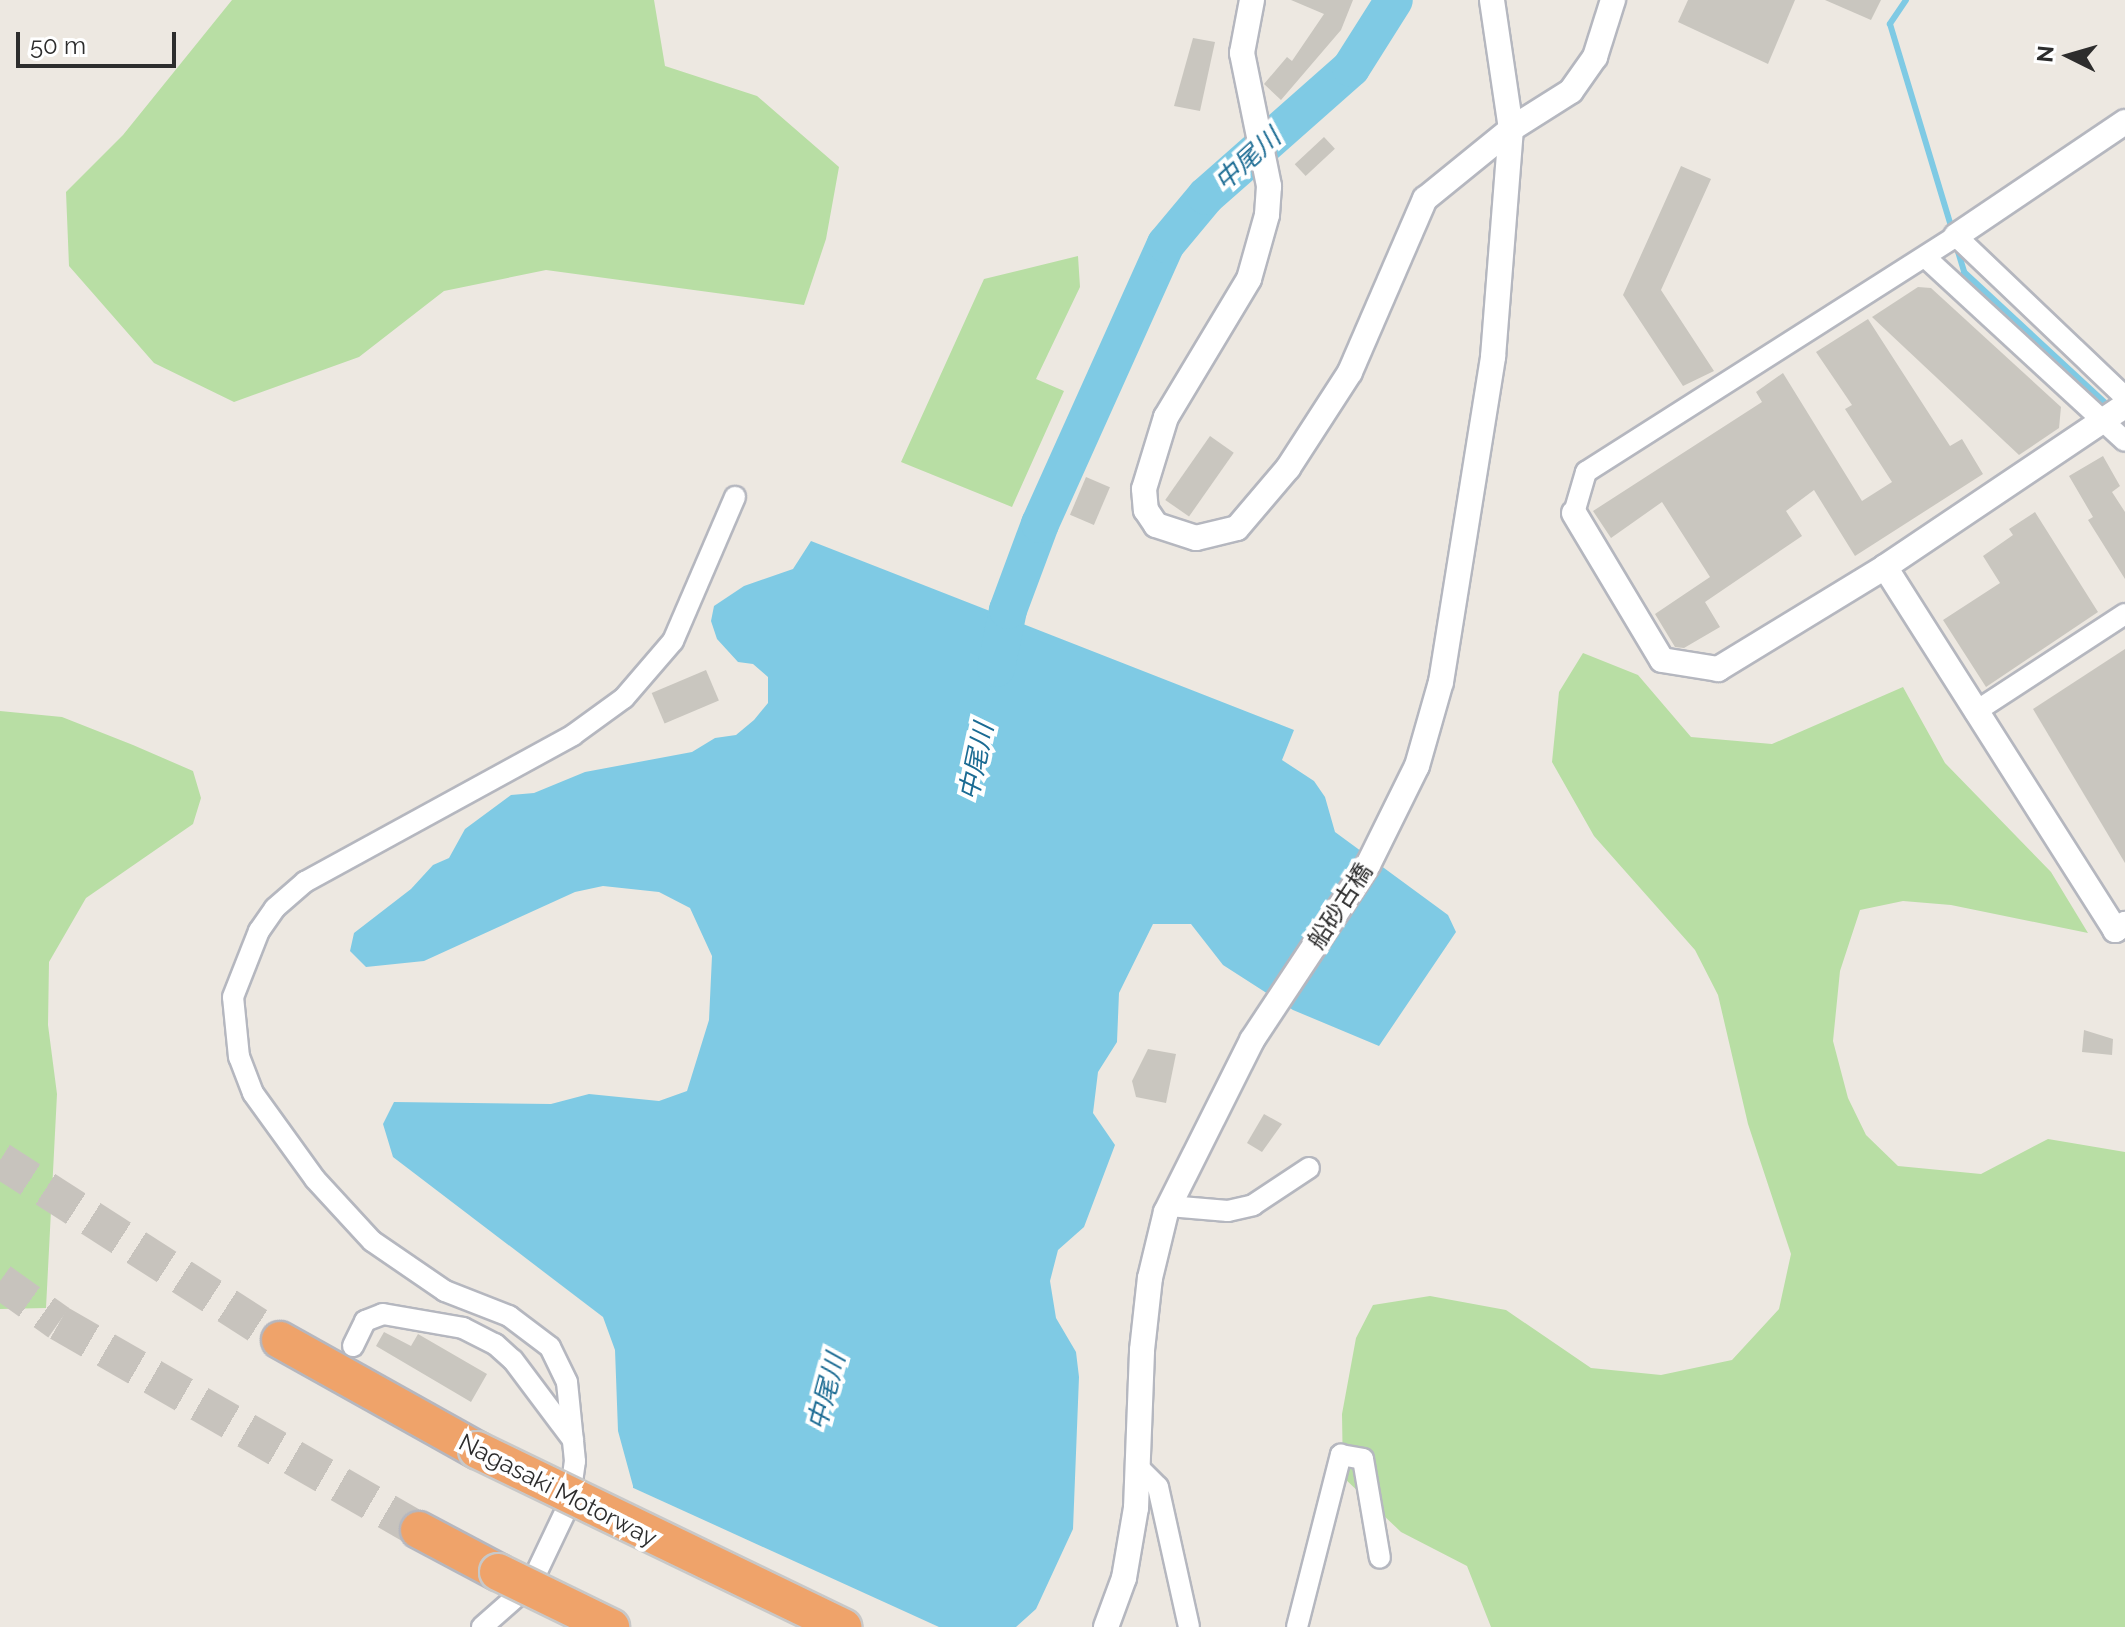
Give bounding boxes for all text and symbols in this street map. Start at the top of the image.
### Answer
scale bar [20,16,180,66]
north arrow [2029,16,2109,96]
text: 50 m [30,31,86,60]
text: N [2031,44,2059,63]
water label: 中尾川 [1209,122,1287,198]
water label: 中尾川 [954,721,1000,803]
street label: 船砂古橋 [1302,858,1378,954]
water label: 中尾川 [802,1350,852,1434]
street label: Nagasaki Motorway [454,1428,662,1552]

